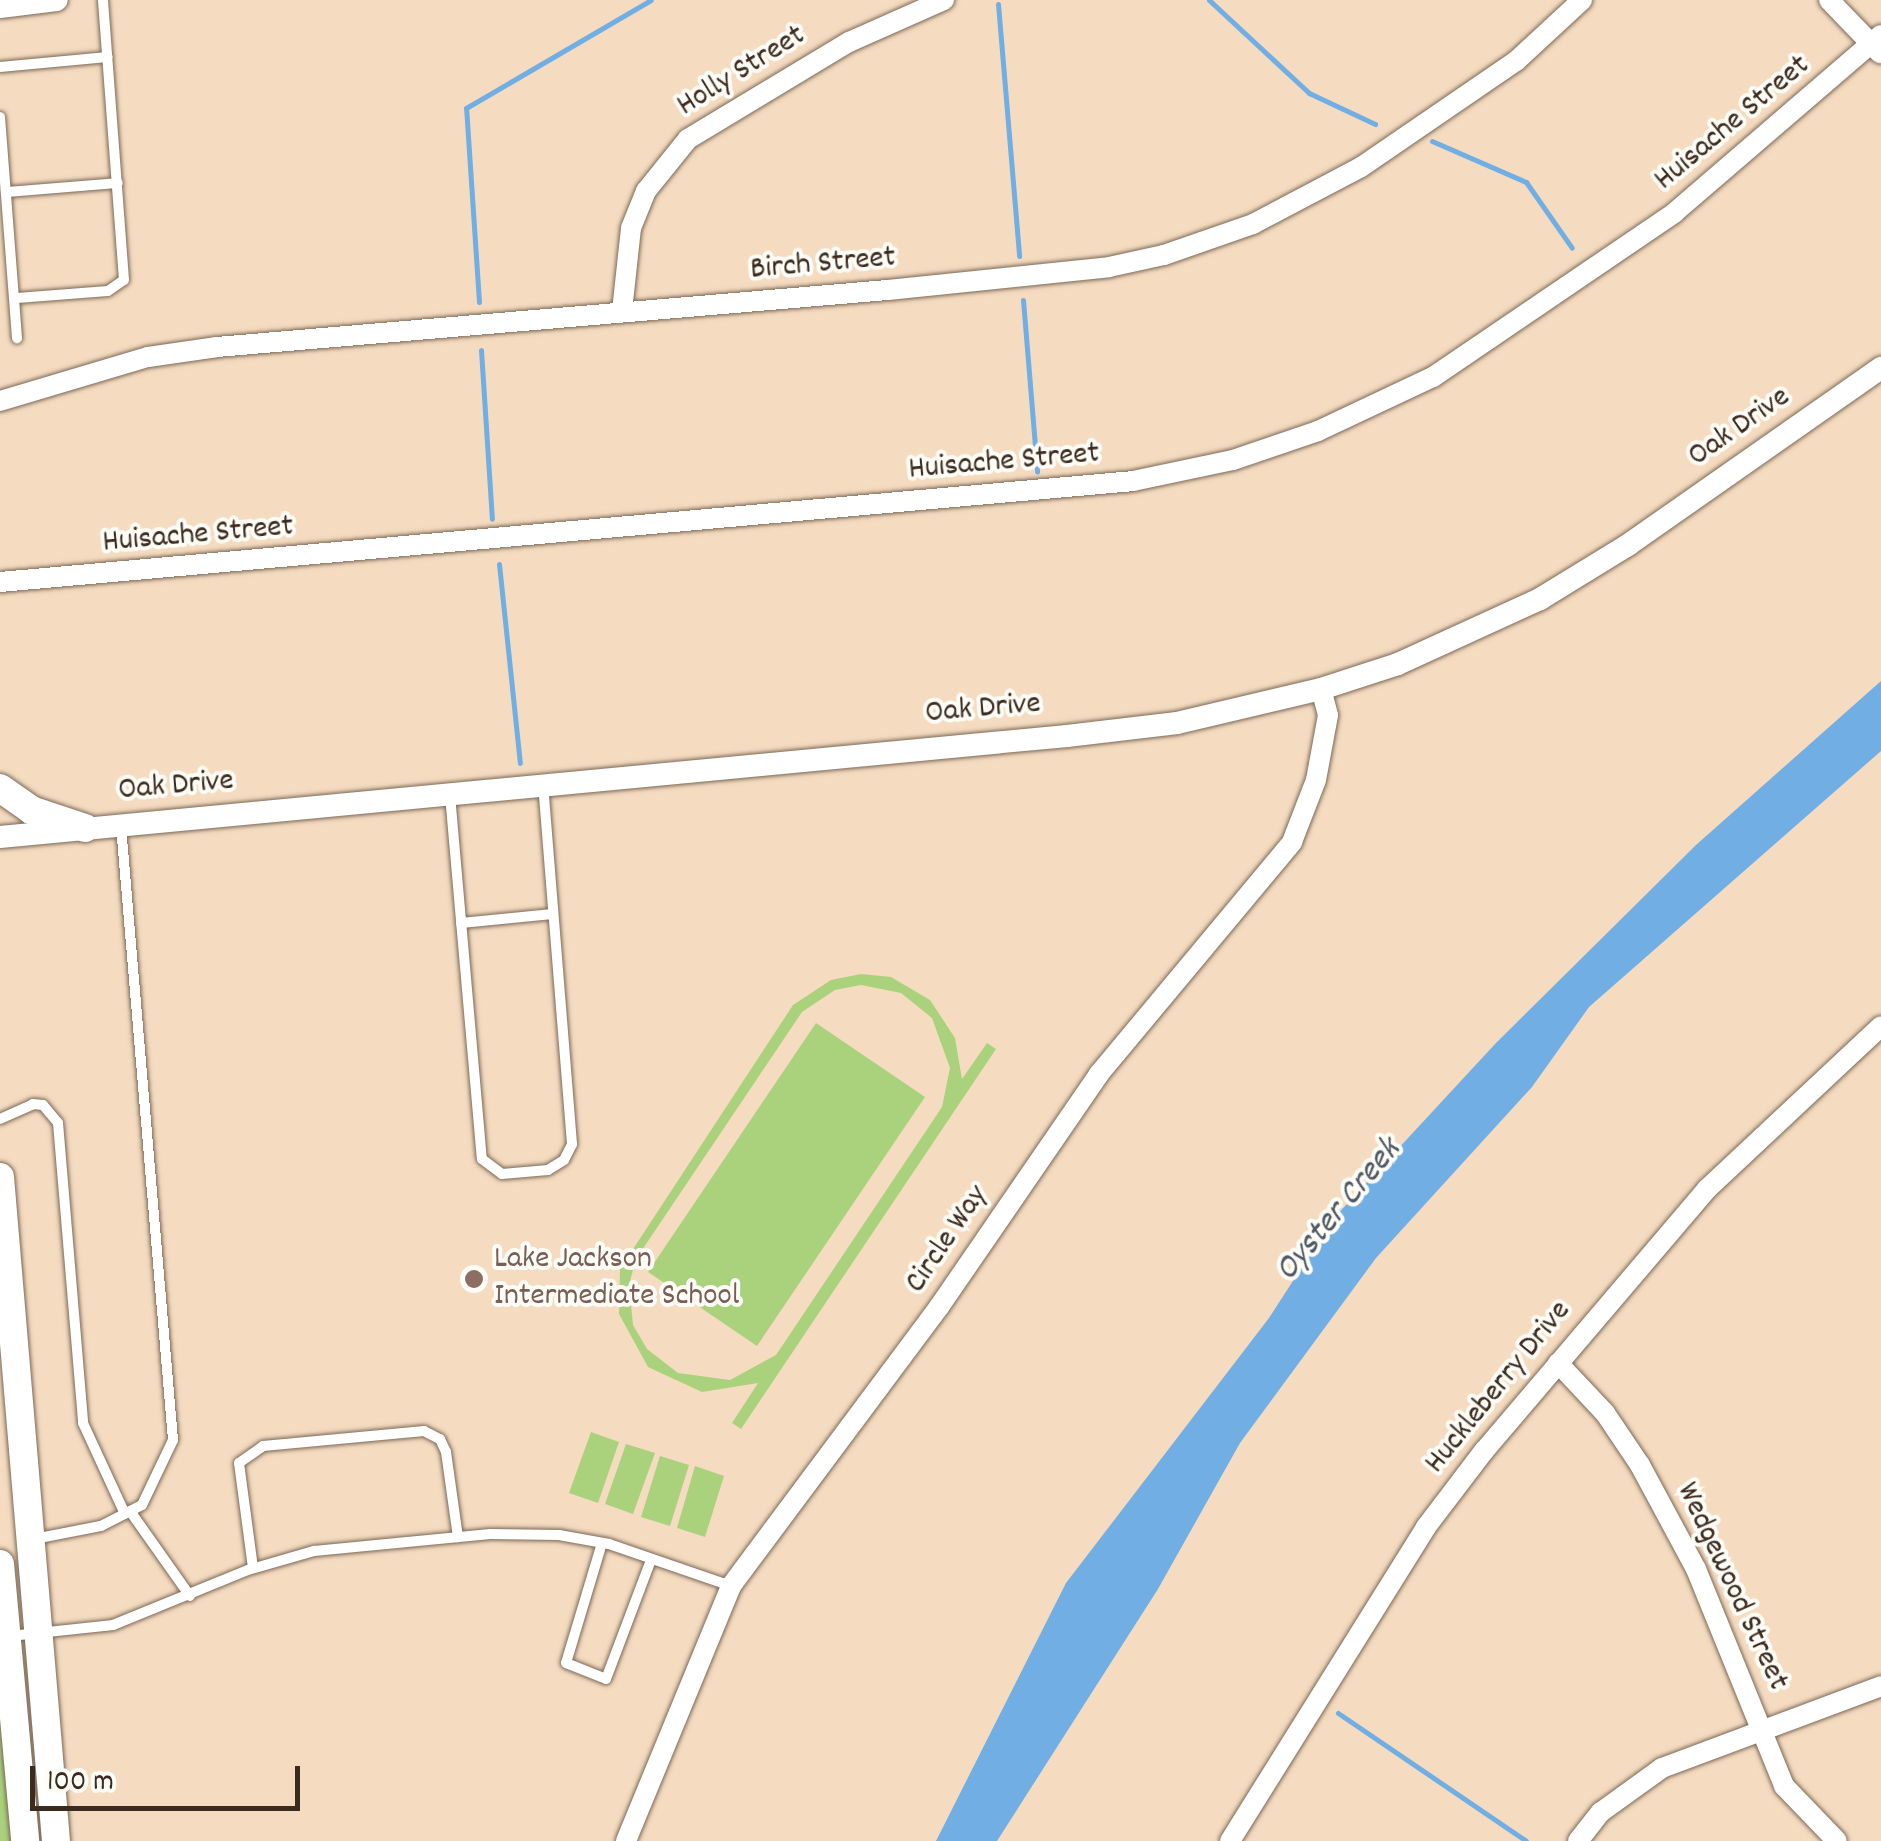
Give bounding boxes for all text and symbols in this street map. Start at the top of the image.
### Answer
street label: Holly Street [671,18,813,126]
street label: Huisache Street [1647,48,1819,200]
street label: Birch Street [749,240,897,290]
street label: Oak Drive [1682,379,1798,477]
street label: Huisache Street [907,436,1101,490]
street label: Huisache Street [101,509,295,563]
street label: Oak Drive [924,686,1042,734]
street label: Oak Drive [117,763,235,811]
water label: Oyster Creek [1267,1131,1411,1291]
street label: Circle Way [898,1179,998,1301]
place label: Lake Jackson Intermediate School [494,1242,739,1317]
marker: Lake Jackson Intermediate School [463,1268,485,1290]
street label: Huckleberry Drive [1418,1294,1580,1482]
street label: Wedgewood Street [1666,1477,1796,1697]
scale bar [35,1746,305,1808]
text: 100 m [47,1762,114,1805]

